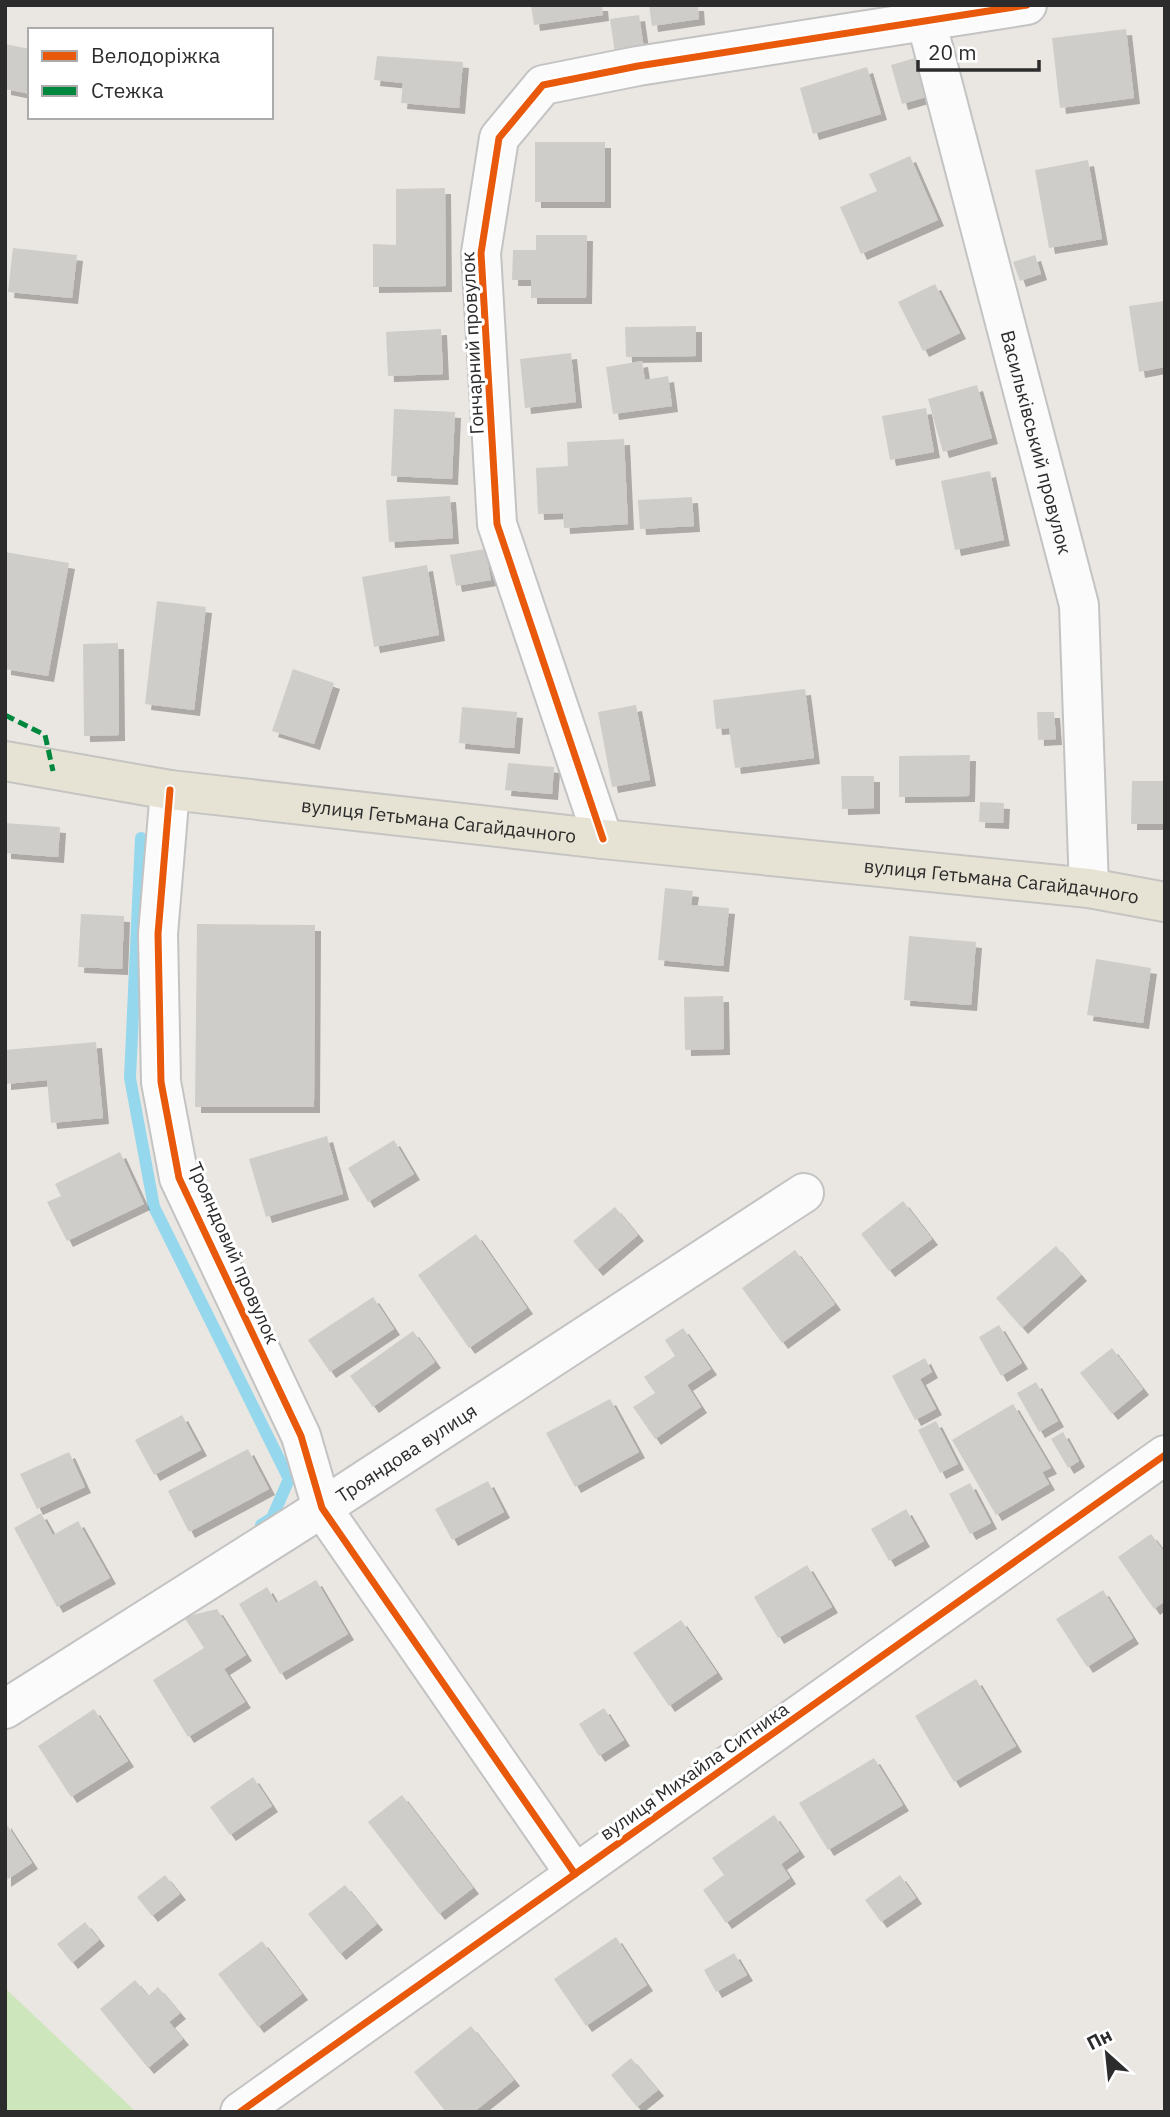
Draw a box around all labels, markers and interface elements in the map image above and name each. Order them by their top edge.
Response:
legend [28,28,273,119]
scale bar [918,28,1039,72]
text: 20 m [928,38,977,66]
text: Велодоріжка [91,41,220,69]
text: Стежка [91,76,164,104]
street label: Гончарний провулок [455,251,489,435]
street label: Васильківський провулок [996,328,1077,557]
street label: вулиця Гетьмана Сагайдачного [300,793,578,848]
street label: вулиця Гетьмана Сагайдачного [863,853,1141,909]
street label: Трояндовий провулок [183,1158,285,1348]
street label: Трояндова вулиця [331,1398,481,1508]
street label: вулиця Михайла Ситника [595,1697,793,1845]
north arrow [1072,2019,1142,2089]
text: Пн [1083,2022,1116,2055]

